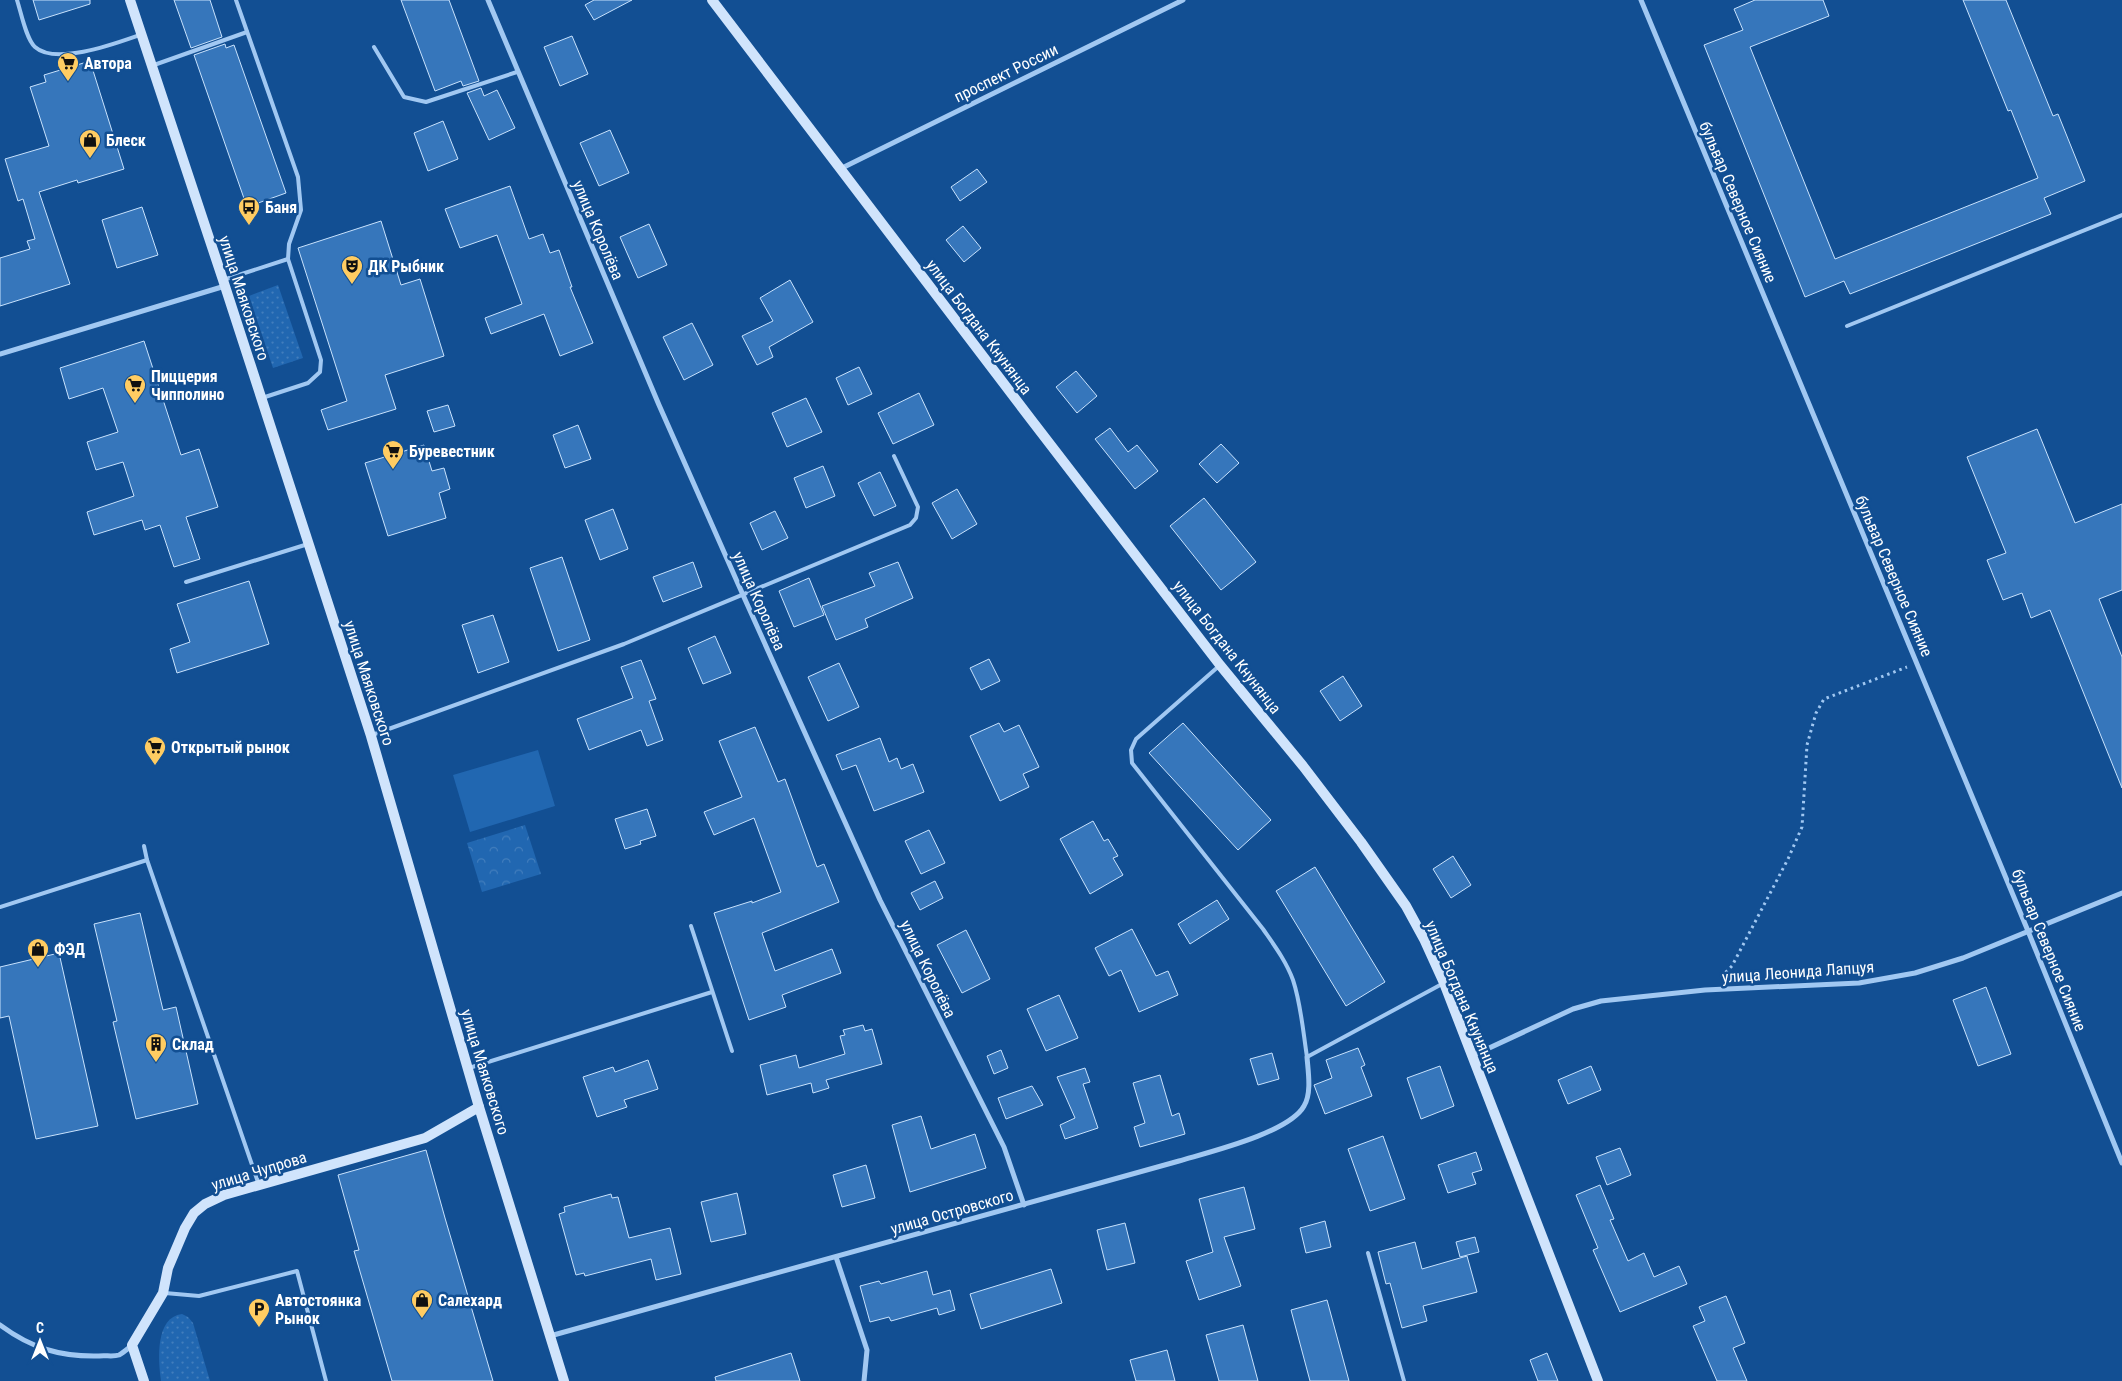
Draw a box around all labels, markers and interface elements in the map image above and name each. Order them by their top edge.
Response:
street label: проспект России [951,40,1061,106]
supermarket icon: Автора [56,51,80,82]
place label: Автора [84,54,132,73]
street label: бульвар Северное Сияние [1695,119,1781,285]
shop icon: Блеск [78,128,102,159]
place label: Блеск [106,131,146,150]
street label: улица Королёва [568,177,628,283]
bus stop icon: Баня [237,195,261,226]
place label: Баня [265,198,297,217]
street label: улица Маяковского [215,233,273,363]
theatre icon: ДК Рыбник [340,254,364,285]
street label: улица Богдана Кнунянца [922,256,1036,398]
place label: ДК Рыбник [368,257,444,276]
place label: Пиццерия Чипполино [151,367,225,404]
supermarket icon: Пиццерия Чипполино [123,373,147,404]
supermarket icon: Буревестник [381,439,405,470]
place label: Буревестник [409,442,495,461]
street label: бульвар Северное Сияние [1851,493,1937,659]
street label: улица Королёва [729,549,789,653]
street label: улица Богдана Кнунянца [1169,576,1285,718]
street label: улица Маяковского [340,618,398,748]
supermarket icon: Открытый рынок [143,735,167,766]
place label: Открытый рынок [171,738,290,757]
street label: бульвар Северное Сияние [2008,866,2090,1034]
street label: улица Королёва [896,917,960,1021]
street label: улица Богдана Кнунянца [1421,918,1503,1076]
shop icon: ФЭД [26,937,50,968]
place label: ФЭД [54,940,85,959]
street label: улица Леонида Лапцуя [1721,957,1875,987]
street label: улица Маяковского [457,1007,513,1137]
building icon: Склад [144,1032,168,1063]
place label: Склад [172,1035,214,1054]
street label: улица Чупрова [209,1148,309,1194]
street label: улица Островского [888,1185,1016,1239]
shop icon: Салехард [410,1288,434,1319]
place label: Автостоянка Рынок [275,1291,362,1328]
place label: Салехард [438,1291,502,1310]
parking icon: Автостоянка Рынок [247,1297,271,1328]
north arrow [15,1316,65,1366]
text: С [36,1320,44,1336]

